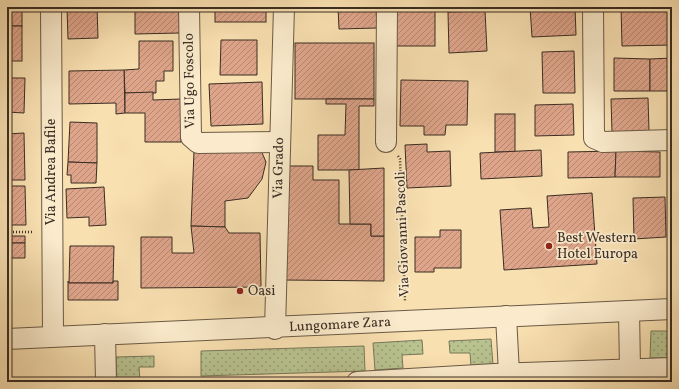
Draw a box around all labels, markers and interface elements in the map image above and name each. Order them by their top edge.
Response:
street label: Via Ugo Foscolo [180,33,200,129]
street label: Via Andrea Bafile [42,118,61,225]
street label: Via Grado [269,137,289,199]
street label: Via Giovanni Pascoli [391,171,415,297]
place label: Best Western Hotel Europa [557,229,638,264]
marker: Best Western Hotel Europa [544,241,554,251]
place label: Oasi [248,282,275,301]
marker: Oasi [235,286,245,296]
street label: Lungomare Zara [289,313,391,337]

